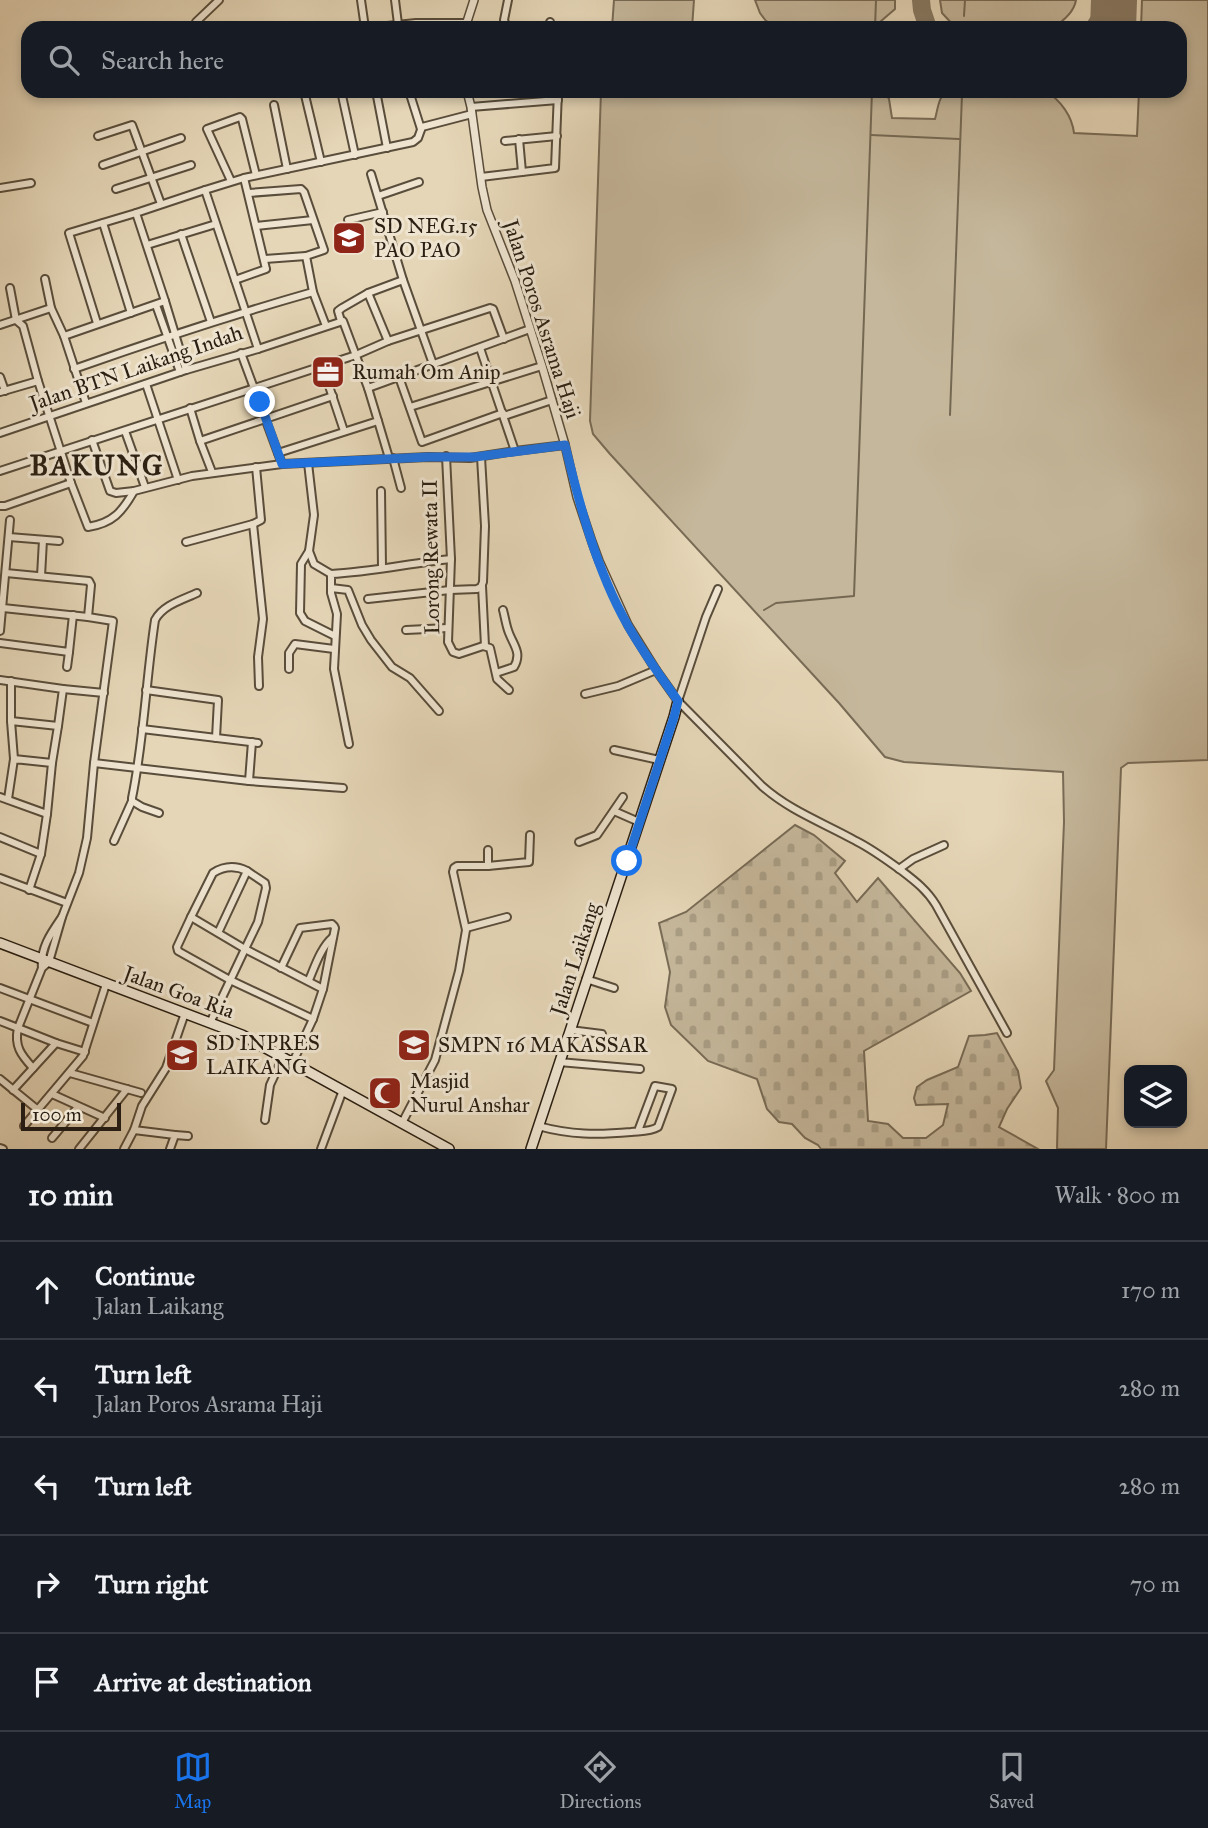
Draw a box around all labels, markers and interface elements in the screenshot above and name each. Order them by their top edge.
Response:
search box [21,21,1187,98]
icon: search [45,41,83,79]
text: Search here [101,44,224,76]
place label: SD NEG.15 PAO PAO [374,213,478,263]
street label: Jalan Poros Asrama Haji [497,214,587,422]
school or university icon: SD NEG.15 PAO PAO [330,219,368,257]
street label: Jalan BTN Laikang Indah [24,319,246,417]
office icon: Rumah Om Anip [309,353,347,391]
place label: Rumah Om Anip [352,359,500,385]
route end [244,386,275,417]
district label: BAKUNG [30,448,164,483]
street label: Lorong Rewata II [417,479,445,635]
route start [611,845,642,876]
street label: Jalan Laikang [544,899,606,1021]
street label: Jalan Goa Ria [118,959,238,1024]
school or university icon: SMPN 16 MAKASSAR [395,1026,433,1064]
place label: SD INPRES LAIKANG [206,1030,320,1080]
place label: SMPN 16 MAKASSAR [438,1032,649,1058]
school or university icon: SD INPRES LAIKANG [163,1036,201,1074]
map controls [1124,1065,1187,1128]
button: layers [1124,1065,1187,1128]
place label: Masjid Nurul Anshar [410,1068,530,1118]
mosque icon: Masjid Nurul Anshar [366,1074,404,1112]
scale bar [21,1100,121,1132]
text: 100 m [32,1103,82,1126]
text: 10 min [28,1177,113,1213]
text: Walk · 800 m [1054,1181,1180,1209]
text: Continue [95,1260,195,1292]
icon: ahead [28,1271,66,1309]
text: 170 m [1121,1276,1180,1304]
text: Jalan Laikang [95,1292,223,1320]
text: Turn left [95,1358,191,1390]
icon: left [28,1369,66,1407]
text: 280 m [1119,1374,1180,1402]
text: Jalan Poros Asrama Haji [95,1390,322,1418]
icon: left [28,1467,66,1505]
text: Turn left [95,1470,191,1502]
text: 280 m [1119,1472,1180,1500]
icon: right [28,1565,66,1603]
text: Turn right [95,1568,208,1600]
text: 70 m [1130,1570,1180,1598]
icon: arrive [28,1663,66,1701]
text: Arrive at destination [95,1666,312,1698]
tab: Map [174,1748,212,1813]
tab: Directions [559,1748,641,1813]
tab: Saved [989,1748,1034,1813]

